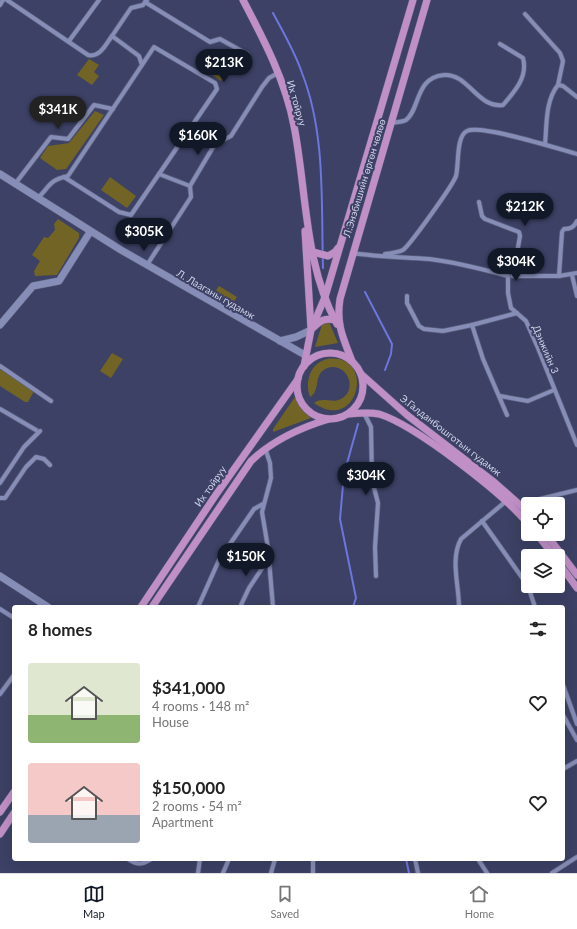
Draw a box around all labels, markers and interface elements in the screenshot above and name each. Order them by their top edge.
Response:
pin: $213K [196,49,252,83]
text: $213K [204,54,244,70]
street label: Их тойруу [285,79,310,128]
pin: $341K [30,96,86,130]
text: $341K [38,101,78,117]
street label: Л.Энэбишийн өргөн чөлөө [340,117,388,240]
pin: $160K [170,122,226,156]
text: $160K [178,127,218,143]
pin: $212K [497,193,553,227]
text: $212K [505,198,545,214]
pin: $305K [116,218,172,252]
text: $305K [124,223,164,239]
pin: $304K [488,248,544,282]
text: $304K [496,253,536,269]
street label: Л. Лааганы гудамж [174,266,257,321]
street label: Дэнжийн 3 [530,323,562,375]
street label: Э.Галданбошготын гудамж [398,392,504,478]
pin: $304K [338,462,394,496]
street label: Их тойруу [192,463,229,509]
text: $304K [346,467,386,483]
map controls [521,497,565,593]
button: locate [521,497,565,541]
pin: $150K [218,543,274,577]
text: $150K [226,548,266,564]
button: layers [521,549,565,593]
icon: filters [527,618,549,640]
text: 8 homes [28,619,92,640]
text: $341,000 [152,677,225,698]
icon: home [60,679,108,727]
icon: heart [527,692,549,714]
text: 4 rooms · 148 m² [152,698,249,714]
text: House [152,714,189,730]
text: $150,000 [152,777,225,798]
icon: home [60,779,108,827]
icon: heart [527,792,549,814]
text: 2 rooms · 54 m² [152,798,242,814]
text: Apartment [152,814,213,830]
tab: Map [83,883,105,920]
tab: Saved [270,883,299,920]
tab: Home [465,883,494,920]

